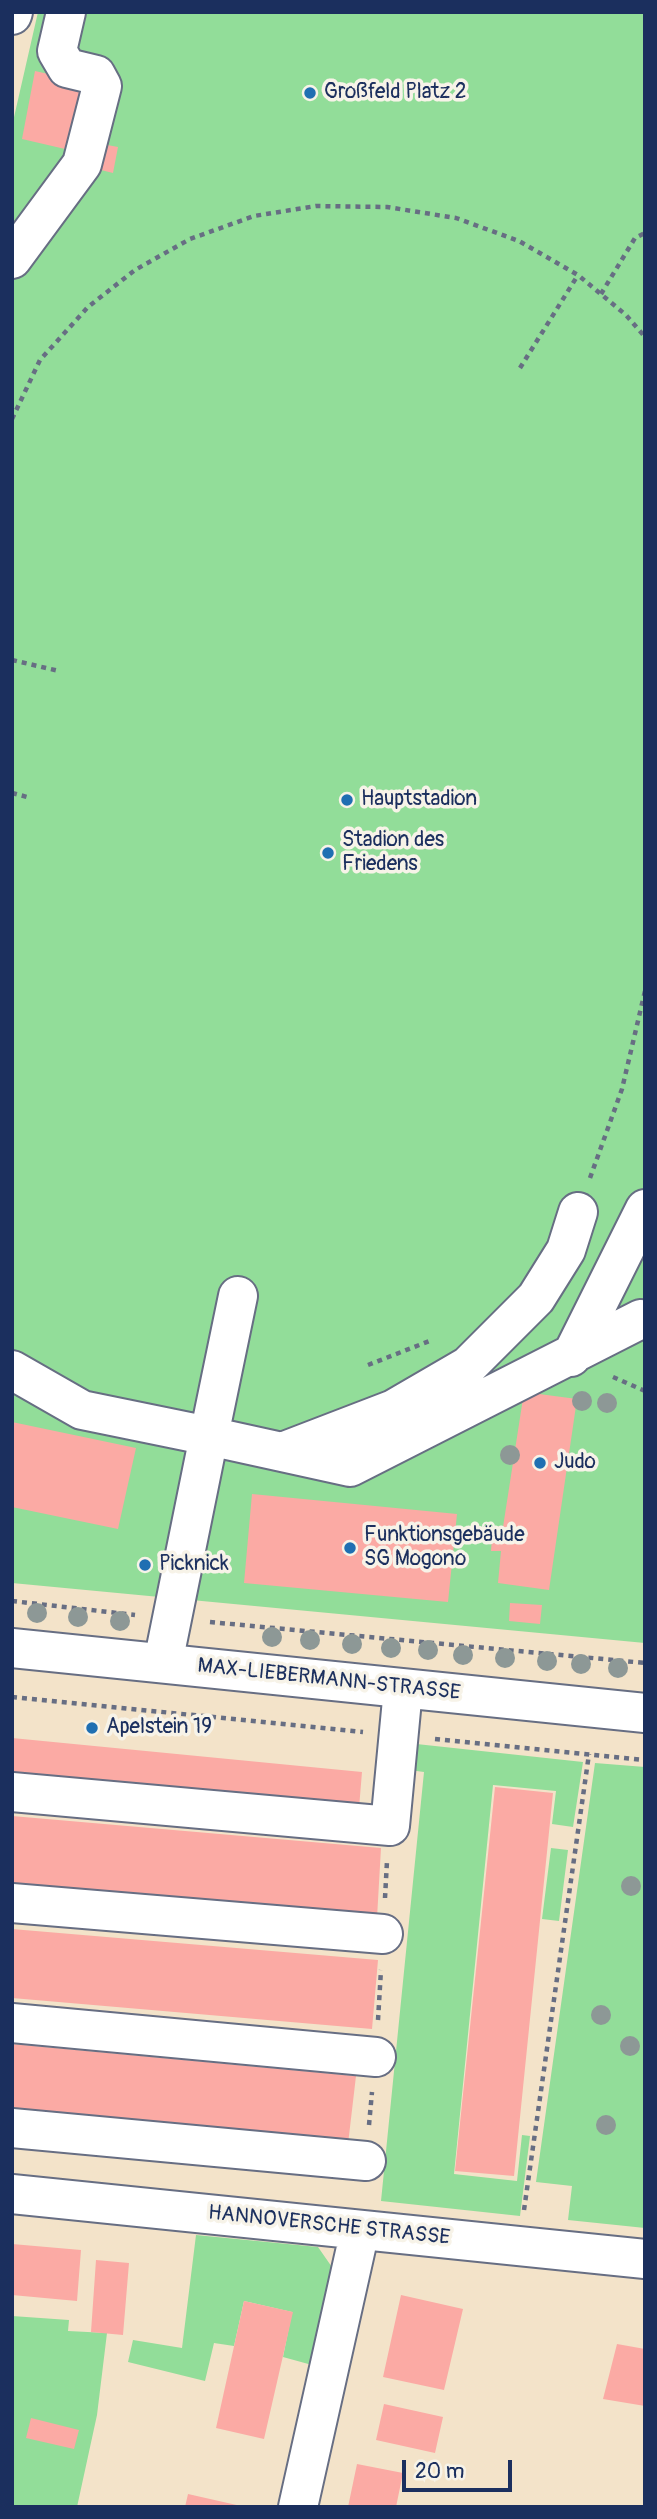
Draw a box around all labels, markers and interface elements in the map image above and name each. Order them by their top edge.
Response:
place label: Großfeld Platz 2 [324,80,467,106]
marker: Großfeld Platz 2 [302,85,318,101]
place label: Hauptstadion [361,787,477,813]
marker: Hauptstadion [339,792,355,808]
place label: Stadion des Friedens [342,828,444,878]
marker: Stadion des Friedens [320,845,336,861]
place label: Judo [554,1450,596,1476]
marker: Judo [532,1455,548,1471]
place label: Funktionsgebäude SG Mogono [364,1523,525,1573]
marker: Funktionsgebäude SG Mogono [342,1540,358,1556]
place label: Picknick [159,1552,229,1578]
marker: Picknick [137,1557,153,1573]
street label: MAX-LIEBERMANN-STRASSE [196,1654,462,1706]
place label: Apelstein 19 [106,1715,212,1741]
marker: Apelstein 19 [84,1720,100,1736]
street label: HANNOVERSCHE STRASSE [207,2201,451,2251]
scale bar [405,2446,515,2490]
text: 20 m [415,2458,464,2485]

